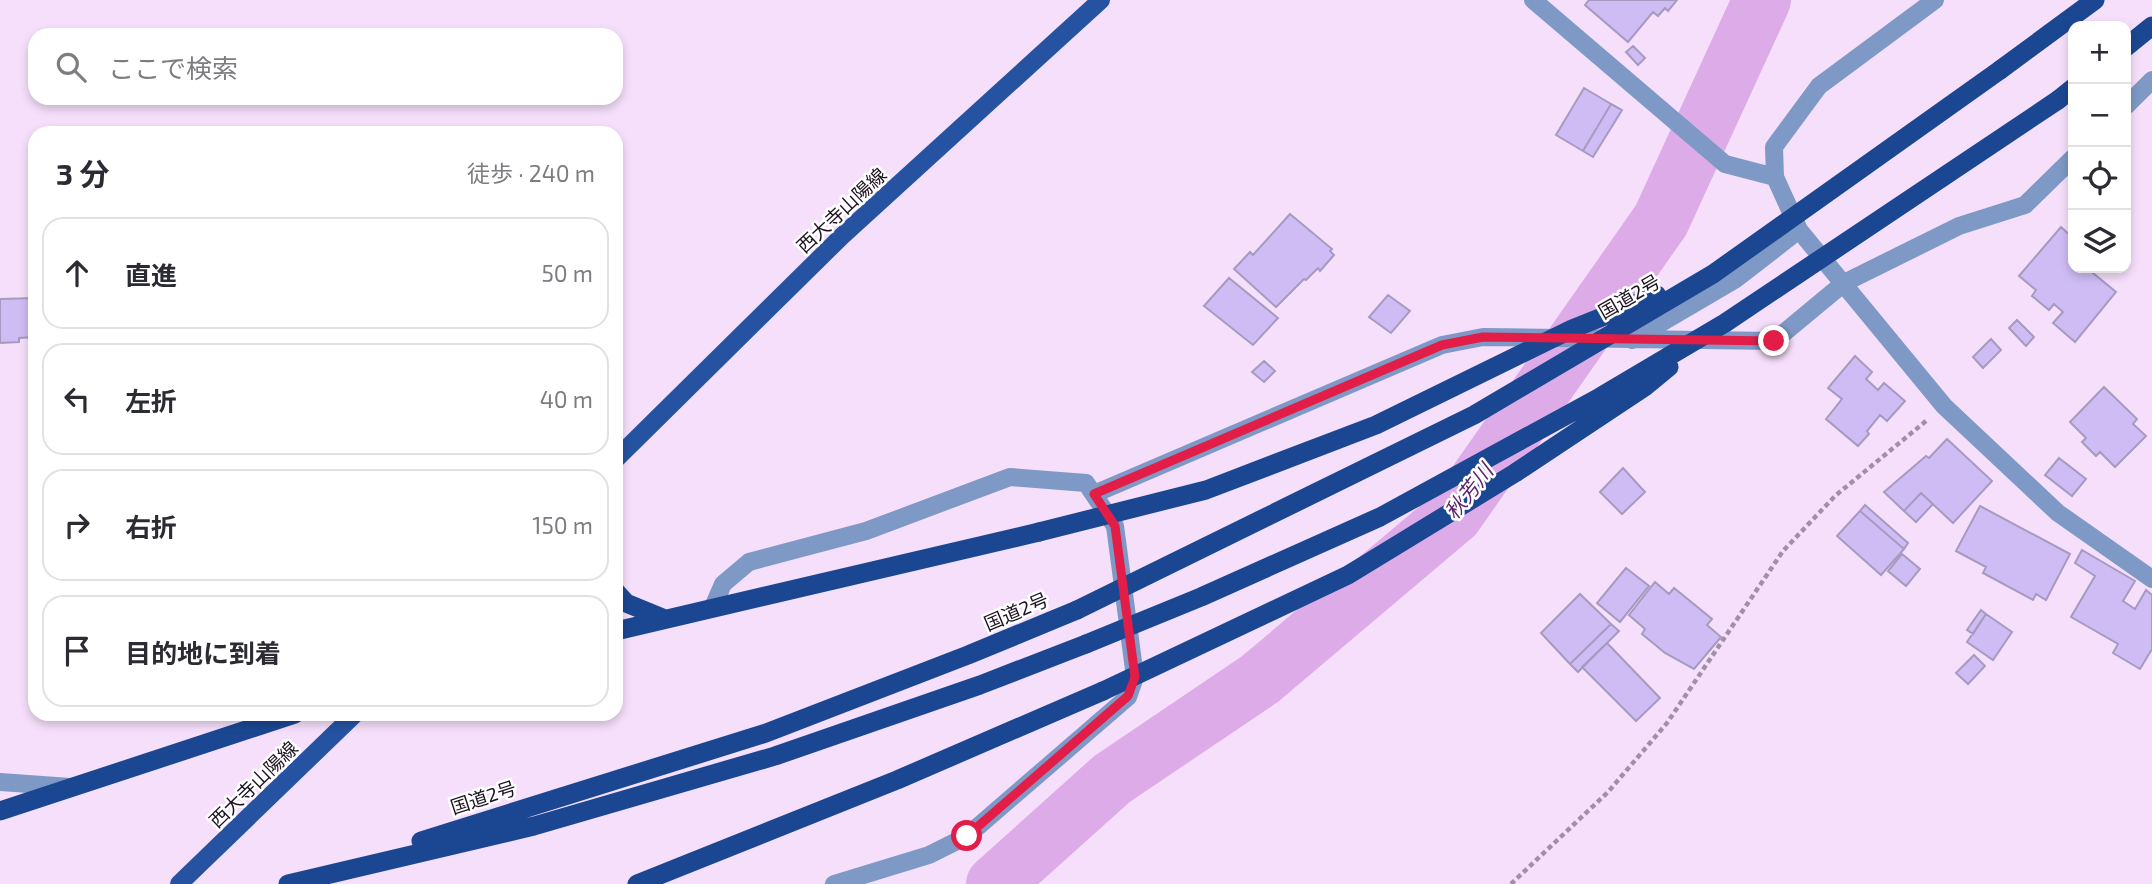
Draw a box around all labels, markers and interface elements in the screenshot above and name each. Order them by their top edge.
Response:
map controls [2068,21,2131,273]
button: + [2068,21,2131,84]
search box [28,28,623,105]
icon: search [52,48,90,86]
text: ここで検索 [108,52,238,83]
button: − [2068,84,2131,147]
button: locate [2068,147,2131,210]
text: 3 分 [56,155,110,191]
text: 徒歩 · 240 m [467,159,595,187]
street label: 西大寺山陽線 [791,163,891,257]
button: layers [2068,210,2131,273]
icon: ahead [58,254,96,292]
text: 直進 [125,259,177,290]
text: 50 m [542,259,593,287]
street label: 国道2号 [1594,269,1664,323]
route end [1758,325,1789,356]
icon: left [58,380,96,418]
text: 左折 [125,385,177,416]
text: 40 m [540,385,593,413]
water label: 秋芳川 [1439,457,1498,524]
icon: right [58,506,96,544]
text: 右折 [125,511,177,542]
text: 150 m [532,511,593,539]
street label: 国道2号 [980,587,1052,635]
icon: arrive [58,632,96,670]
text: 目的地に到着 [125,637,281,668]
street label: 西大寺山陽線 [204,736,302,832]
street label: 国道2号 [447,776,519,818]
route start [951,820,982,851]

